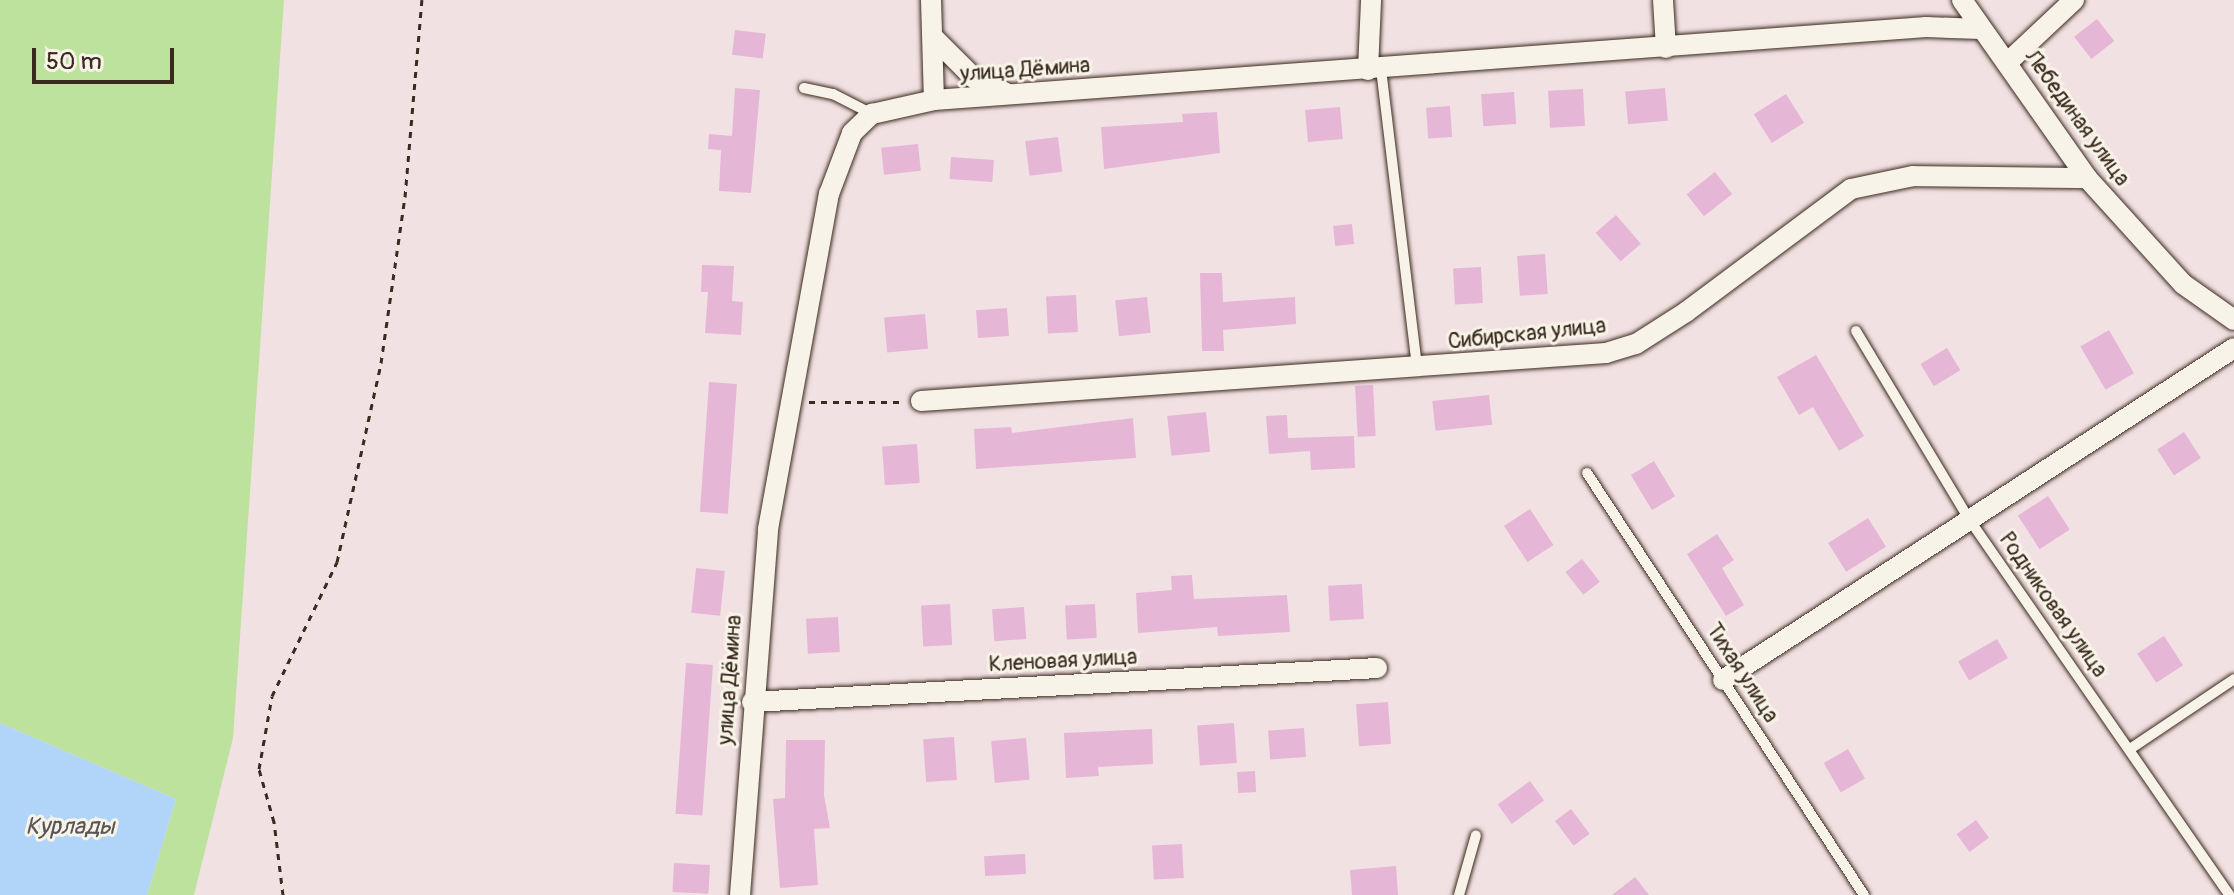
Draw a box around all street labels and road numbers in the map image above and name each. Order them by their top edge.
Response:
street label: Лебединая улица [2019,45,2135,191]
street label: улица Дёмина [959,52,1091,88]
street label: Сибирская улица [1447,313,1607,355]
street label: Родниковая улица [1993,527,2113,683]
street label: улица Дёмина [712,614,748,746]
street label: Тихая улица [1700,618,1784,728]
street label: Кленовая улица [988,644,1138,678]

